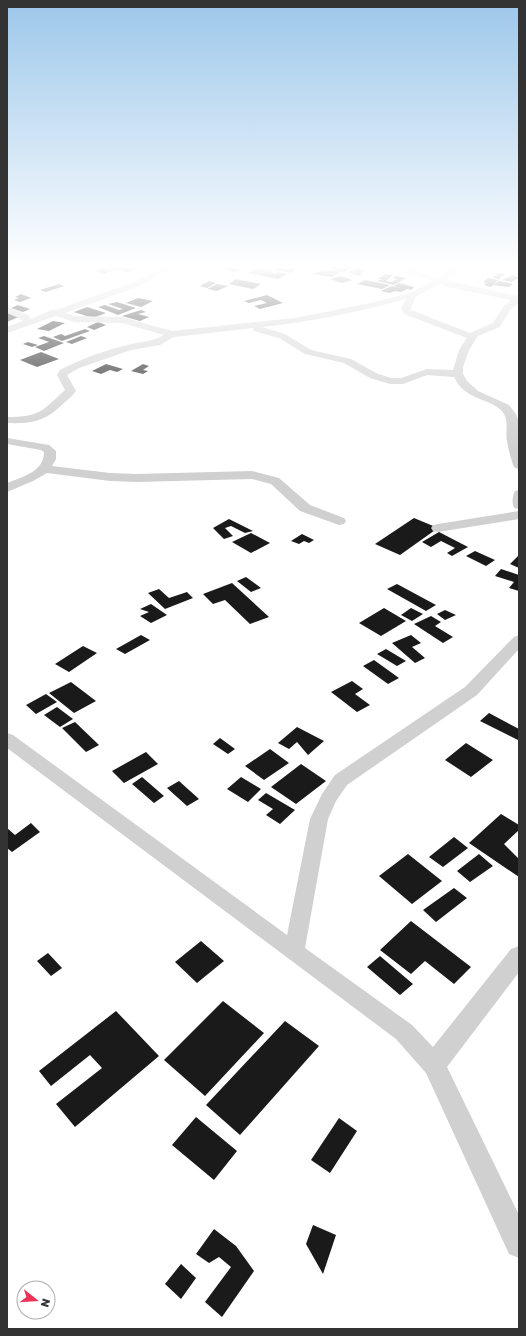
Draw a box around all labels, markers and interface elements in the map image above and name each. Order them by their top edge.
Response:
north arrow [16,1280,56,1320]
text: N [39,1297,53,1309]

